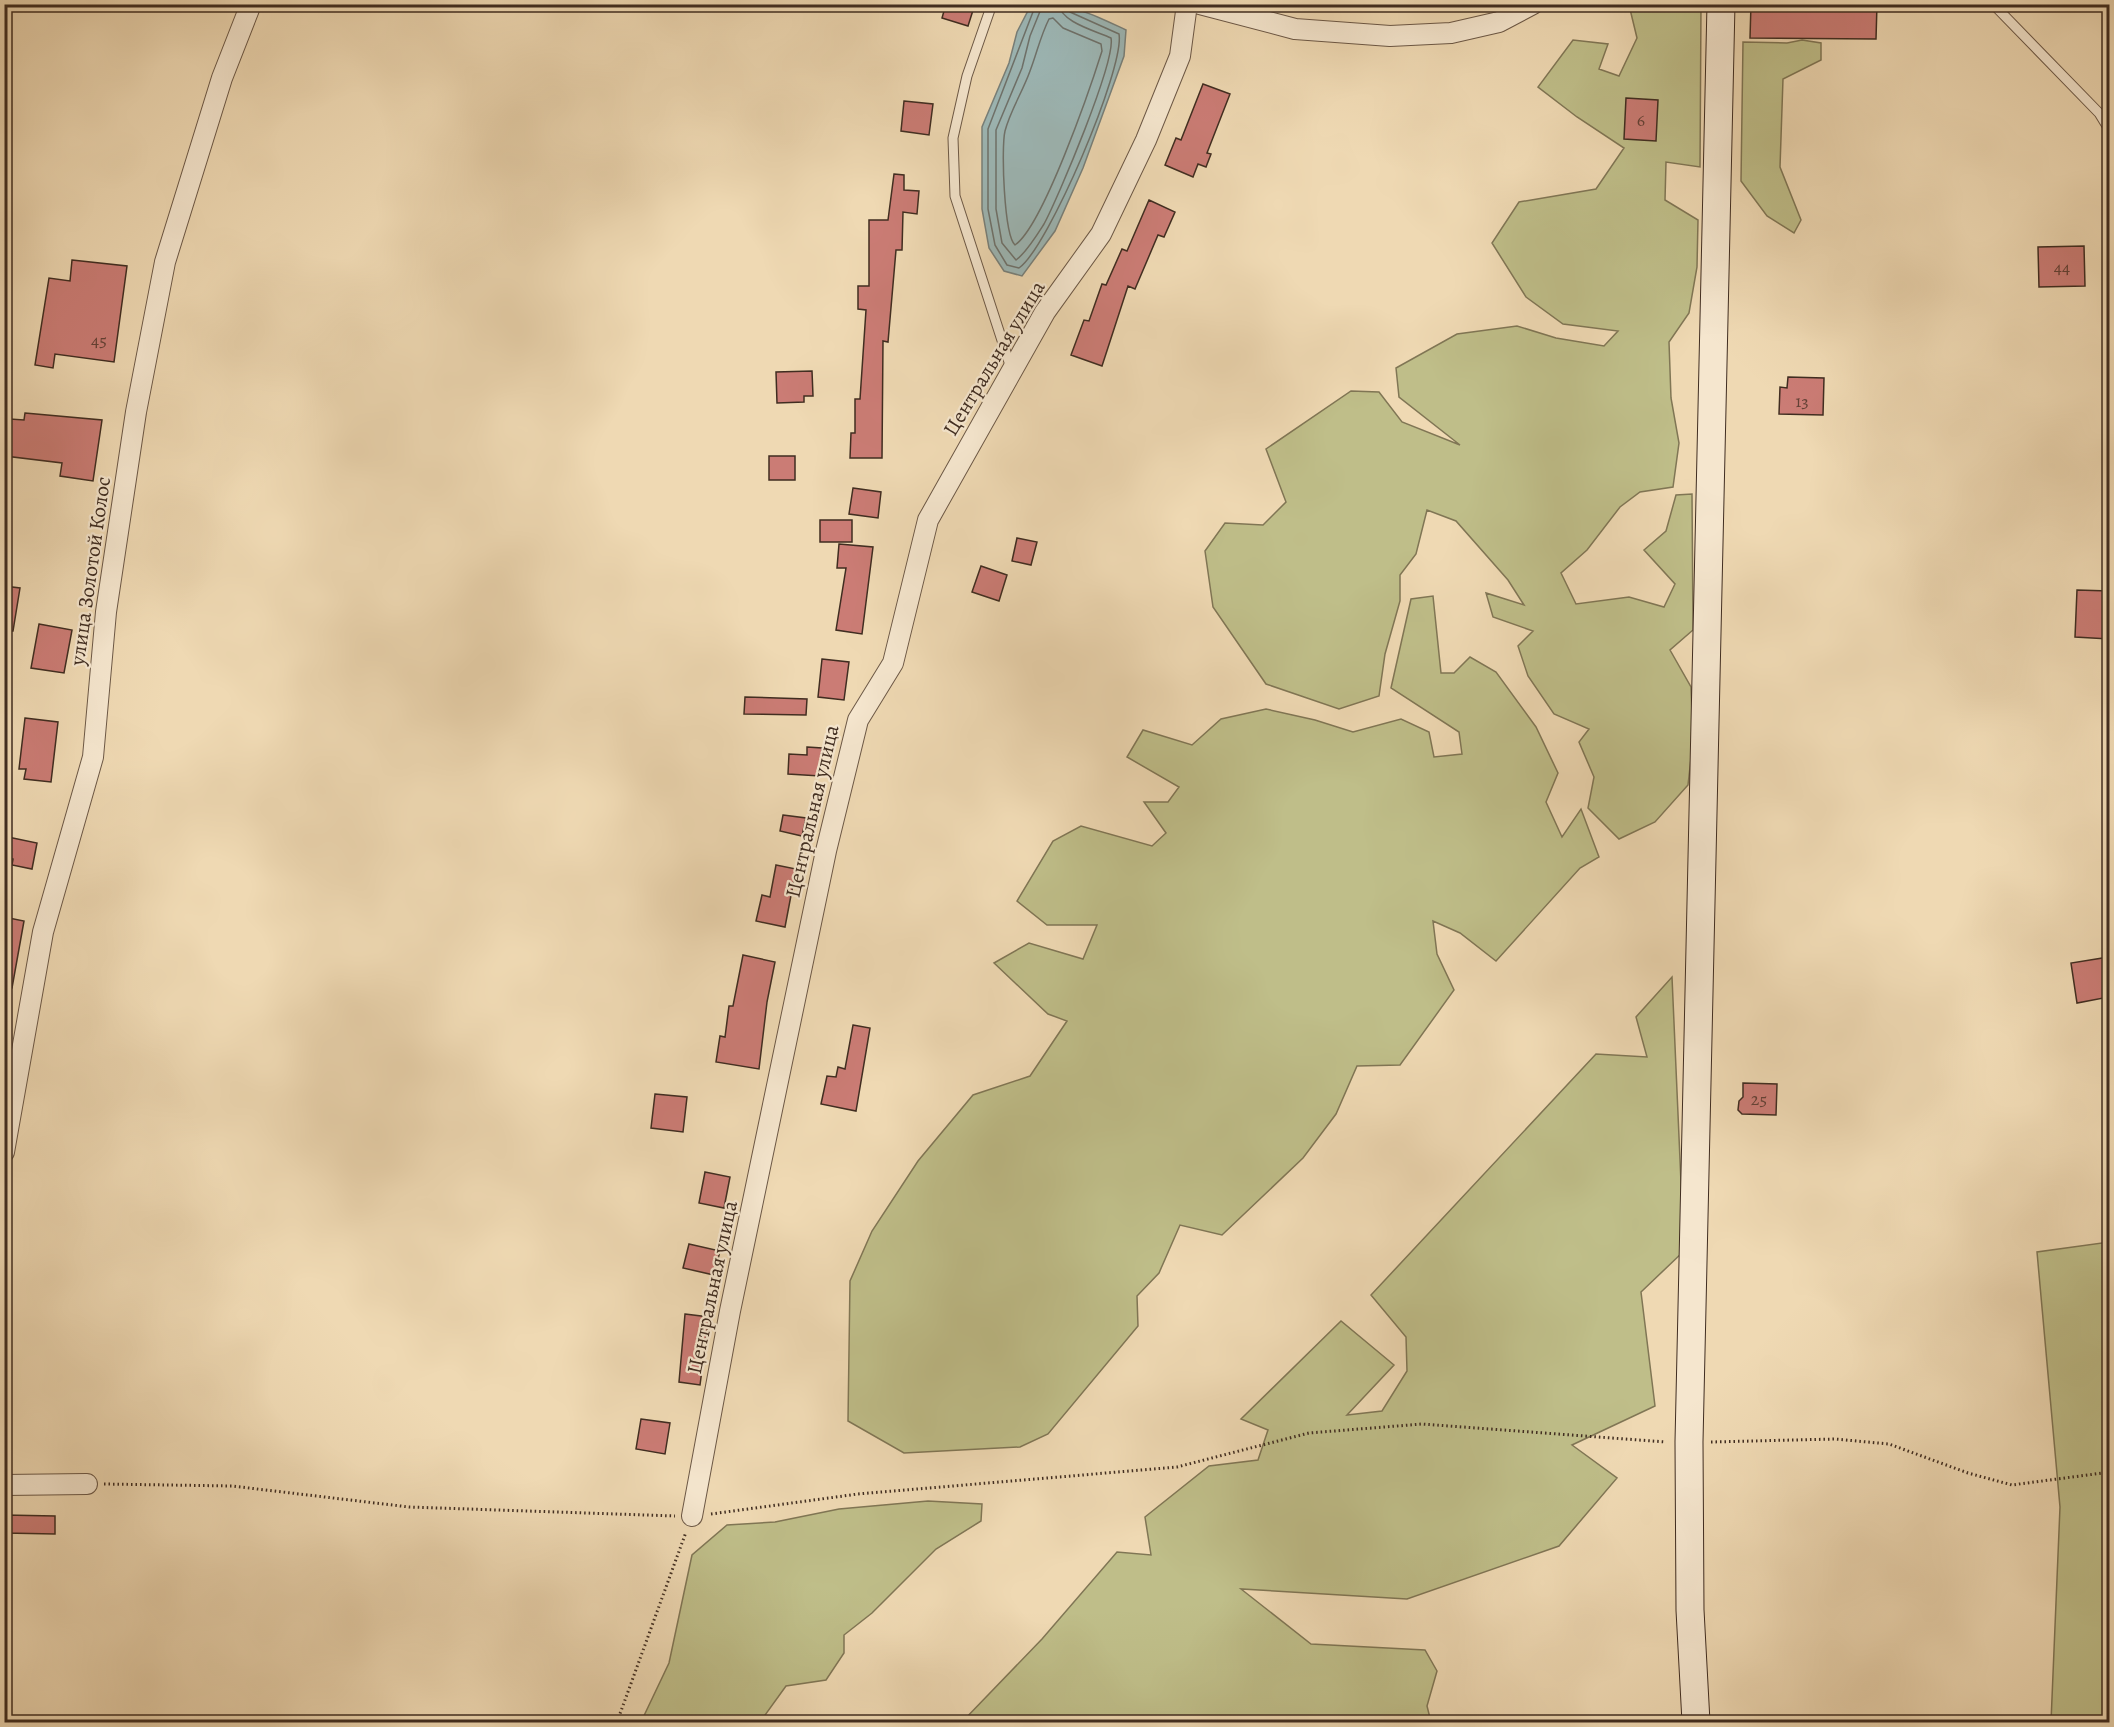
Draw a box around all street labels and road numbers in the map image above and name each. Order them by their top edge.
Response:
street label: Центральная улица [937,275,1052,441]
street label: улица Золотой Колос [63,475,117,668]
street label: Центральная улица [779,722,846,900]
street label: Центральная улица [680,1198,744,1376]

